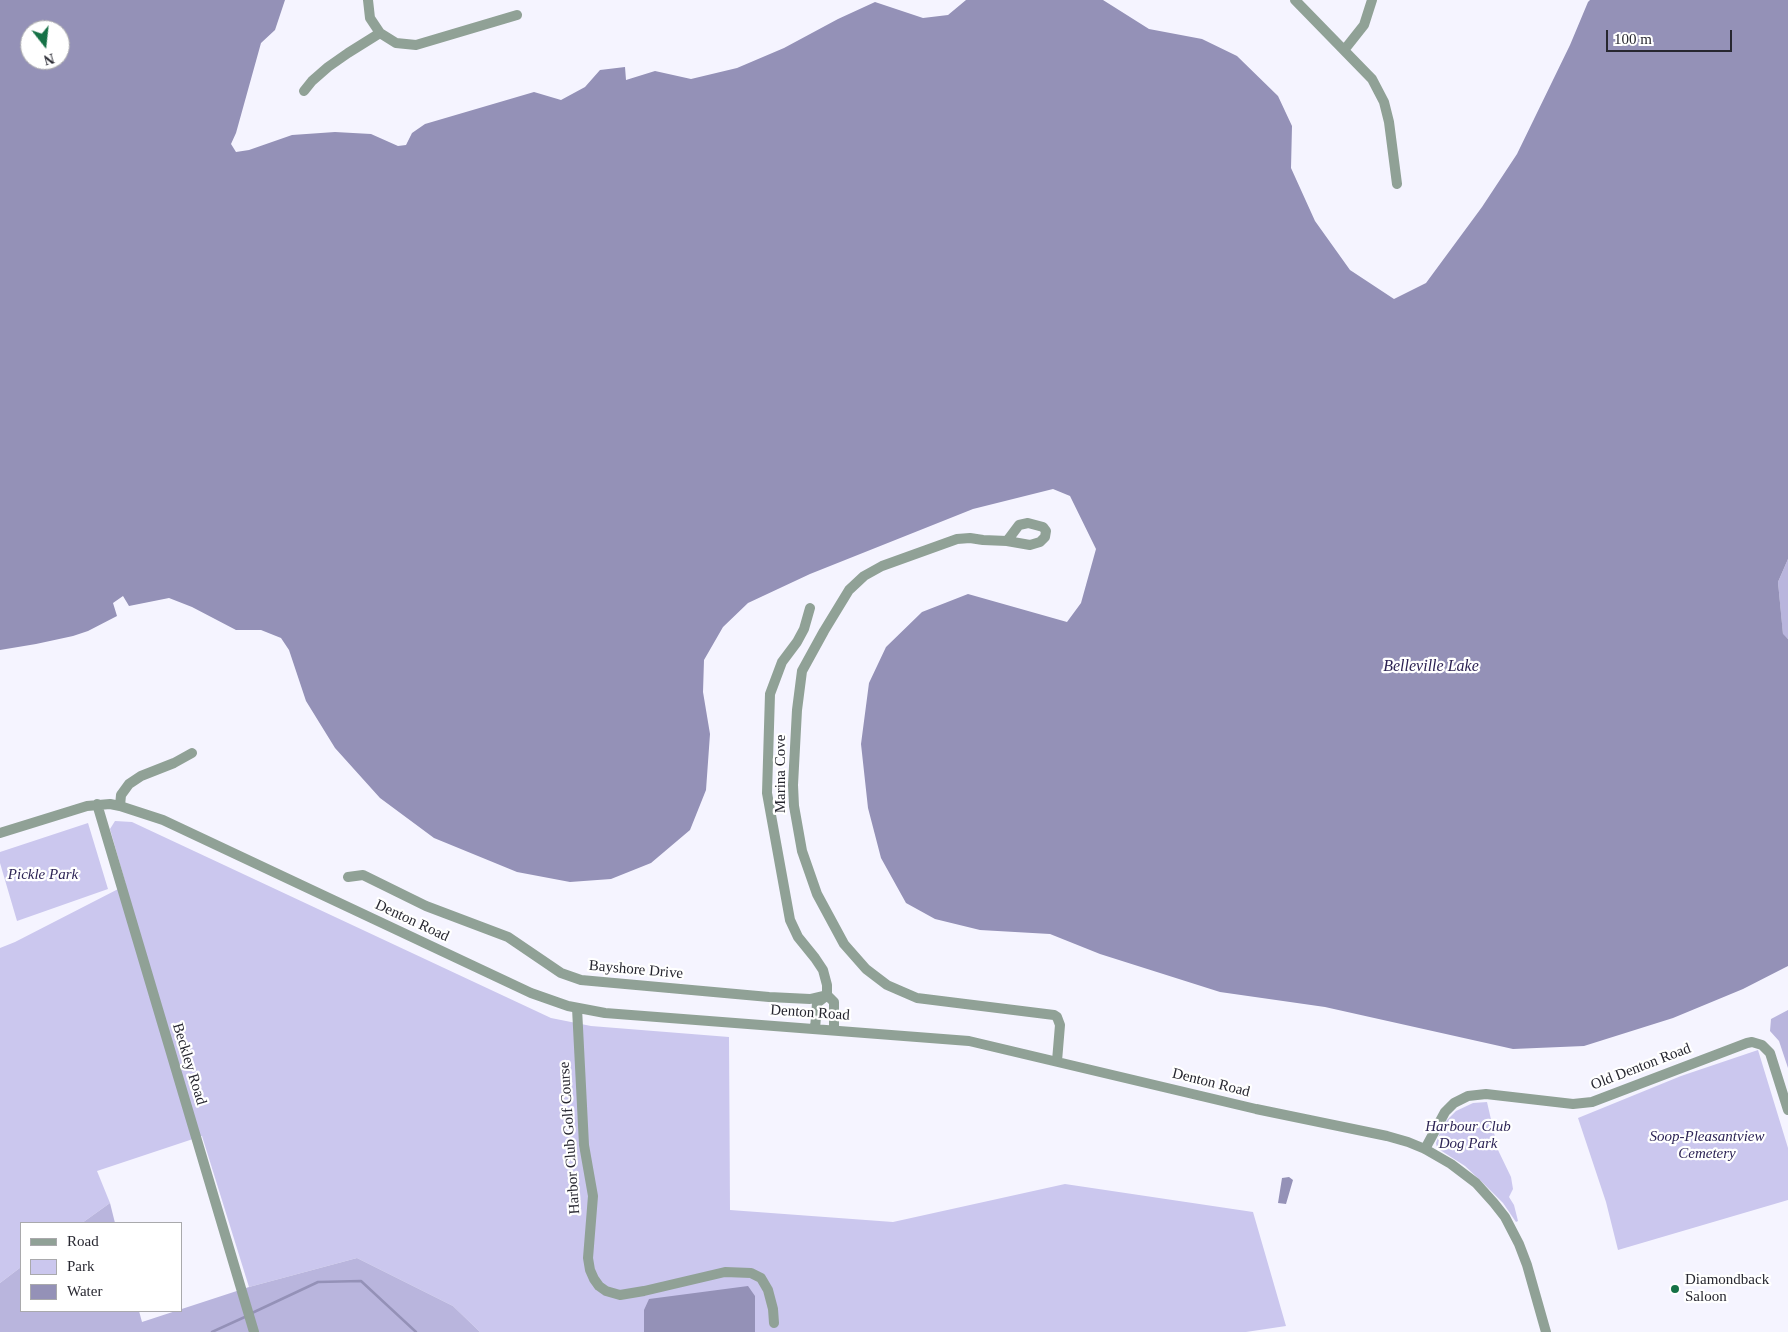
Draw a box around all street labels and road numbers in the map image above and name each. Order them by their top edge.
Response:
street label: Marina Cove [772,735,790,813]
street label: Denton Road [372,896,452,946]
street label: Bayshore Drive [588,957,684,983]
street label: Denton Road [770,1001,850,1025]
street label: Beckley Road [168,1021,210,1107]
street label: Old Denton Road [1588,1040,1694,1094]
street label: Harbor Club Golf Course [556,1061,584,1215]
street label: Denton Road [1170,1065,1252,1101]

